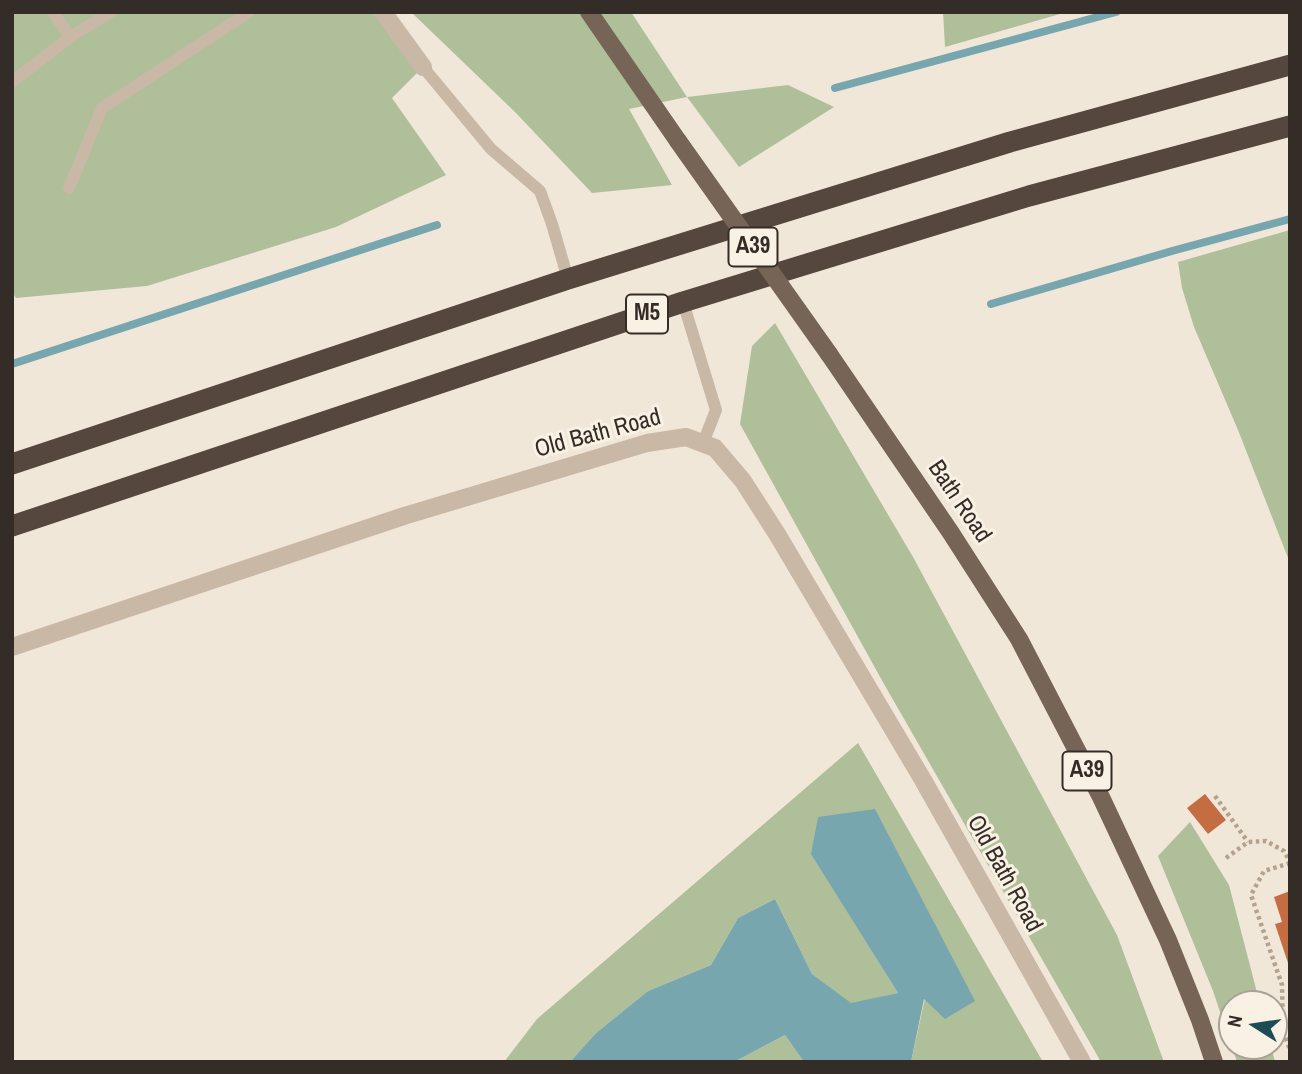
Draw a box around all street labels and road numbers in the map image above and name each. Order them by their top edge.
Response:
road number: A39 [728,228,778,266]
road number: M5 [626,294,668,334]
street label: Old Bath Road [532,403,664,465]
street label: Bath Road [921,455,997,549]
road number: A39 [1062,751,1112,790]
street label: Old Bath Road [960,811,1048,937]

